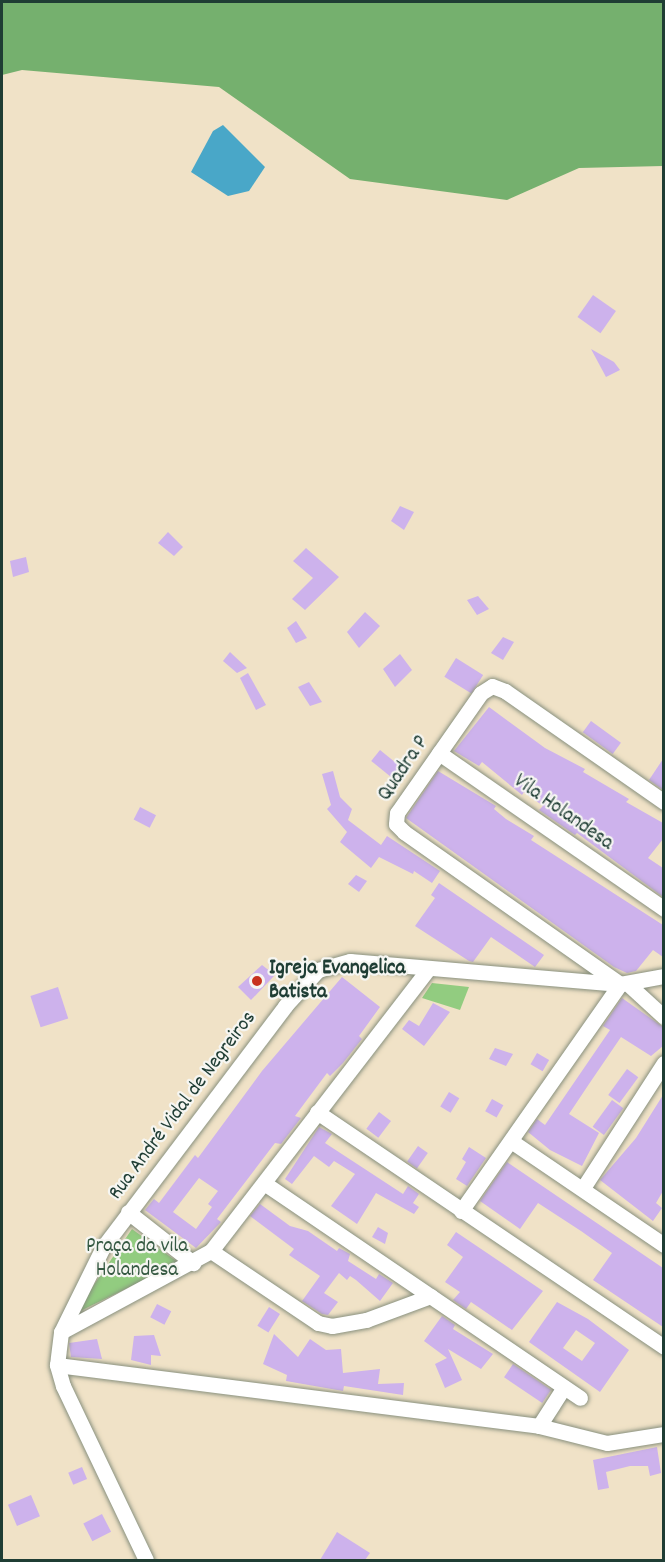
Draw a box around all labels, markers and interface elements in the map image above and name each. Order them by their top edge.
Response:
street label: Quadra P [373,732,435,806]
street label: Vila Holandesa [508,769,618,857]
place label: Igreja Evangelica Batista [269,956,405,1006]
marker: Igreja Evangelica Batista [250,974,264,988]
street label: Rua André Vidal de Negreiros [104,1007,262,1205]
park label: Praça da vila Holandesa [86,1234,188,1284]

